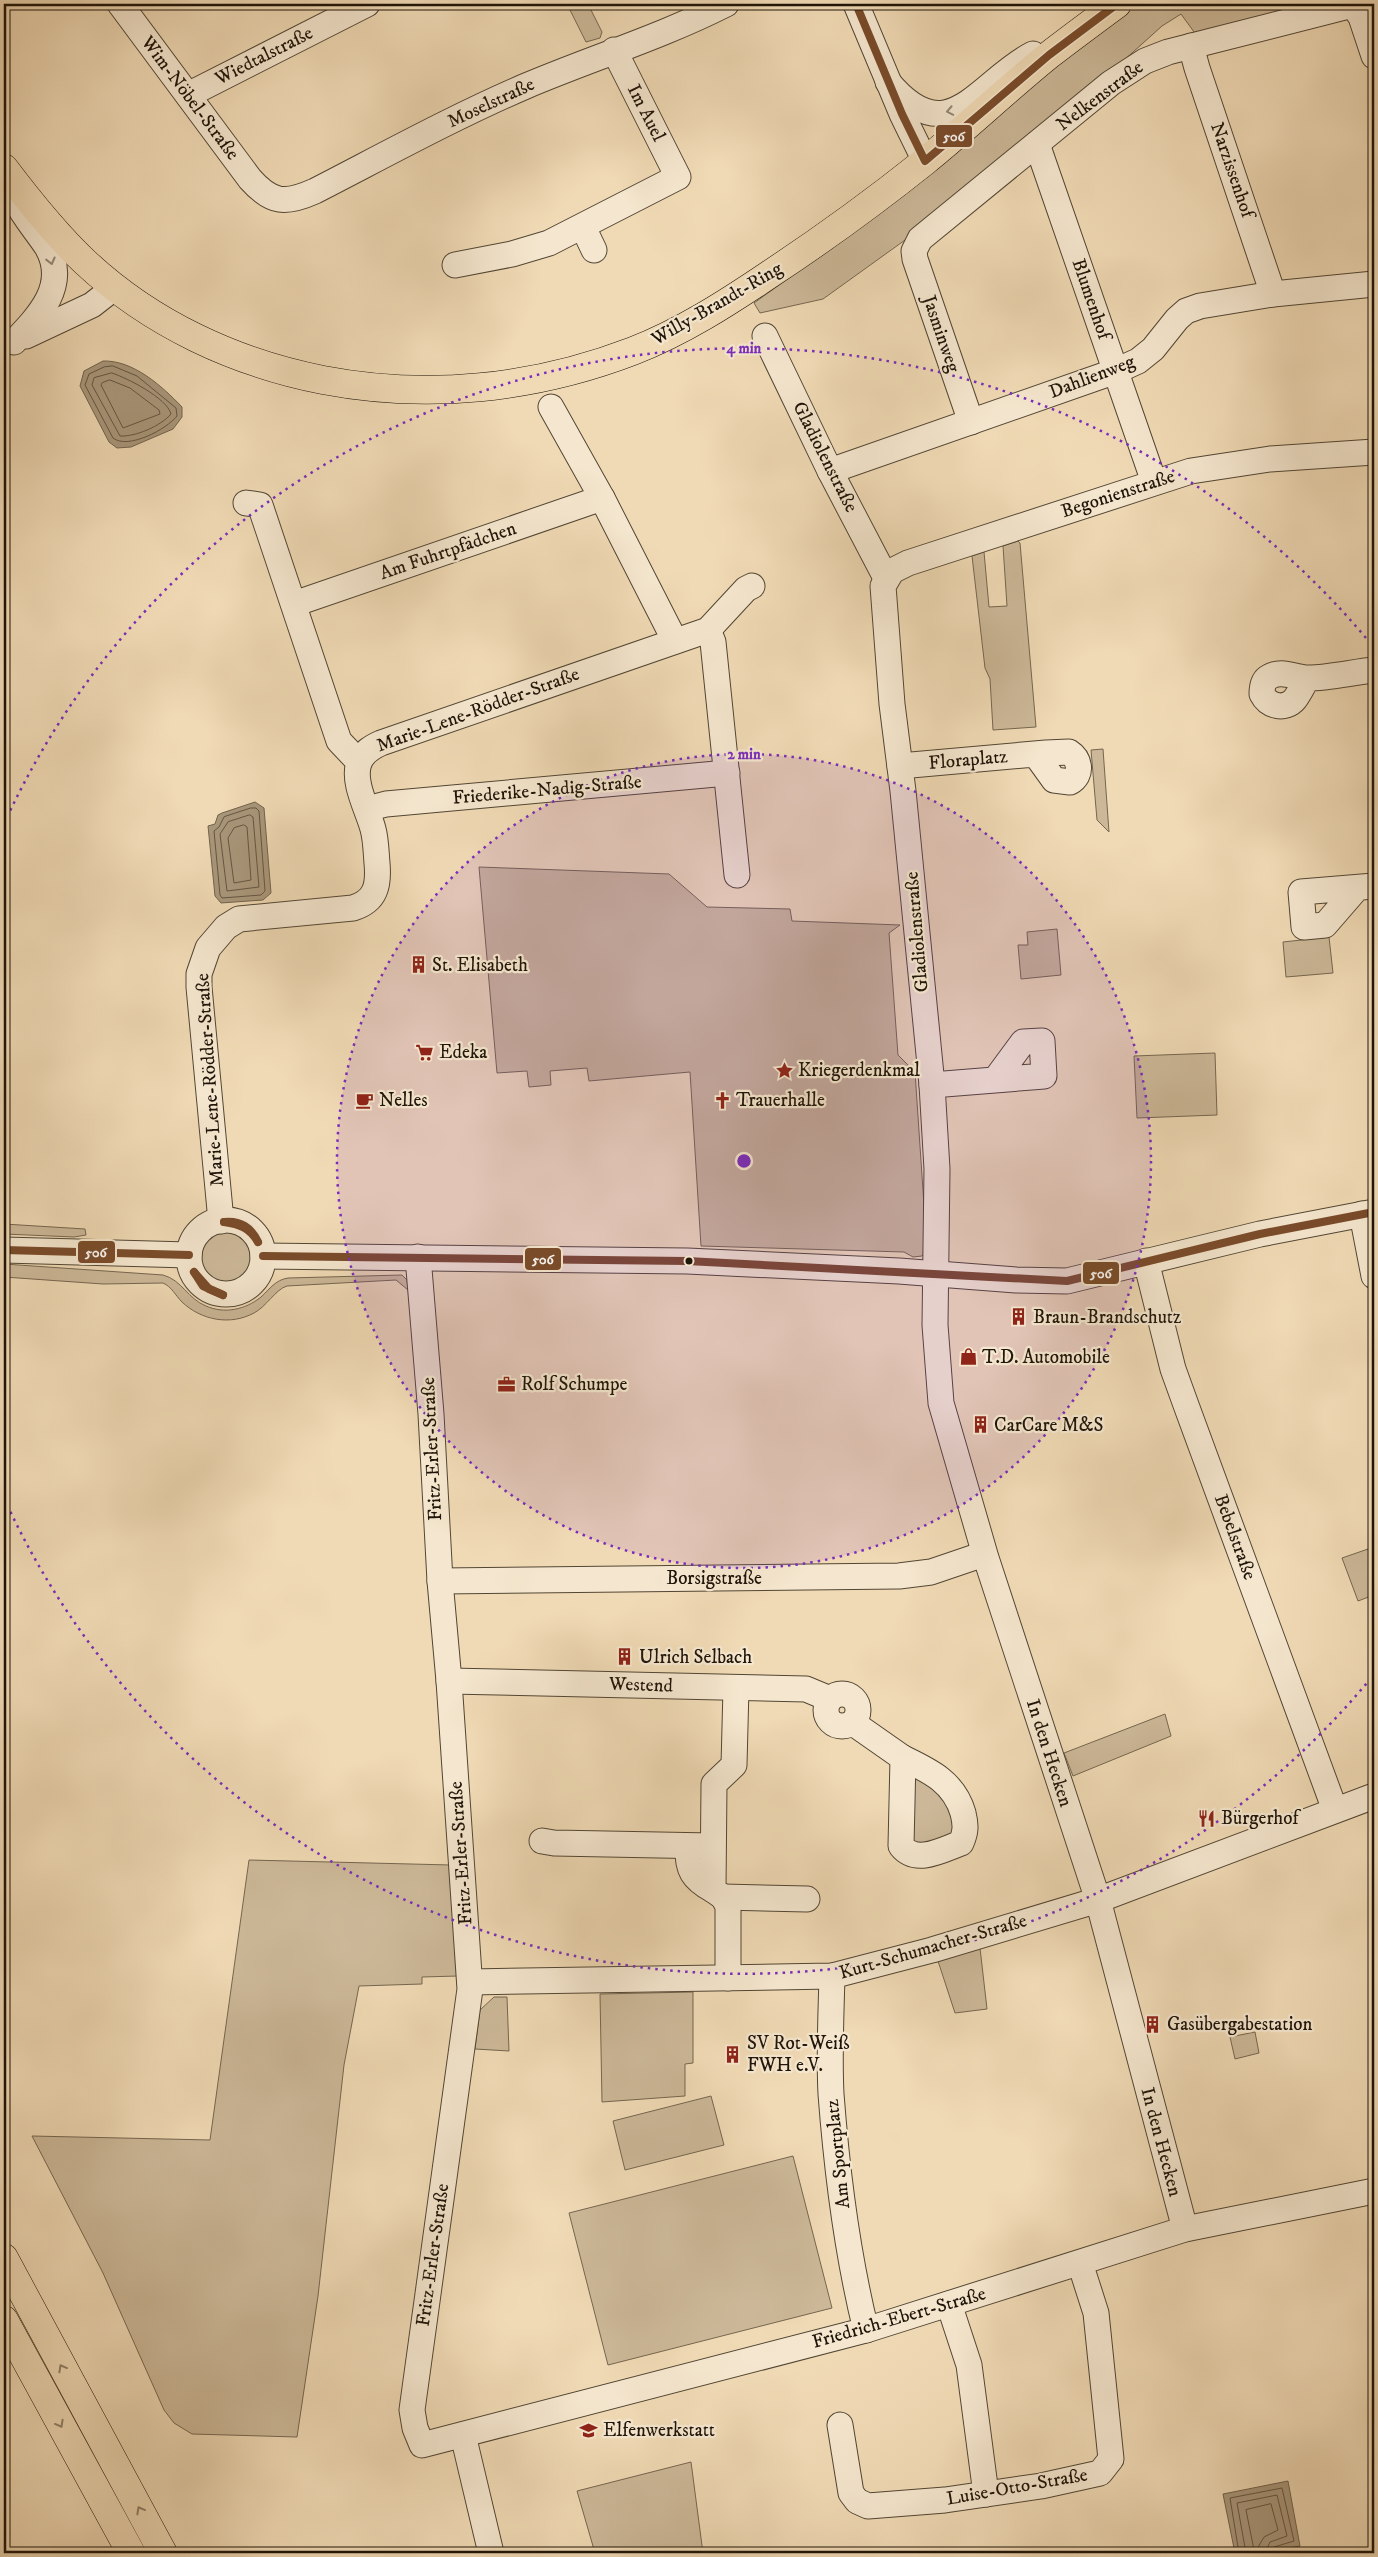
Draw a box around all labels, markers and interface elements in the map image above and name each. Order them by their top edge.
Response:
street label: Wiedtalstraße [210,22,317,91]
street label: Wim-Nöbel-Straße [135,31,244,165]
street label: Nelkenstraße [1052,56,1148,136]
street label: Moselstraße [444,73,538,133]
street label: Im Auel [622,81,670,146]
one-way arrow [946,105,954,115]
street label: Narzissenhof [1205,119,1260,223]
line badge: 506 [935,124,973,148]
text: 506 [942,128,966,146]
street label: Blumenhof [1066,256,1116,345]
one-way arrow [46,257,56,265]
street label: Willy-Brandt-Ring [647,257,787,351]
street label: Jasminweg [916,291,965,376]
text: 4 min [726,339,762,358]
street label: Dahlienweg [1046,350,1139,404]
street label: Gladiolenstraße [787,398,863,516]
street label: Begonienstraße [1058,465,1178,523]
street label: Am Fuhrtpfädchen [377,517,519,585]
street label: Marie-Lene-Rödder-Straße [374,663,583,757]
text: 2 min [727,745,761,764]
street label: Floraplatz [928,745,1008,775]
street label: Friederike-Nadig-Straße [451,770,643,810]
street label: Gladiolenstraße [900,871,934,993]
place label: St. Elisabeth [432,954,528,977]
building icon: St. Elisabeth [408,955,428,975]
street label: Marie-Lene-Rödder-Straße [191,972,229,1188]
place label: Edeka [439,1041,487,1064]
supermarket icon: Edeka [415,1042,435,1062]
place label: Kriegerdenkmal [798,1059,920,1082]
place icon: Kriegerdenkmal [774,1060,794,1080]
place label: Nelles [379,1089,428,1112]
place label: Trauerhalle [736,1089,825,1112]
cafe icon: Nelles [355,1090,375,1110]
church icon: Trauerhalle [712,1090,732,1110]
centre of rings [735,1152,753,1170]
line badge: 506 [77,1240,116,1264]
text: 506 [84,1244,108,1262]
line badge: 506 [524,1247,562,1271]
text: 506 [531,1251,555,1269]
unlabelled marker [684,1256,694,1266]
line badge: 506 [1082,1261,1120,1285]
text: 506 [1089,1265,1113,1283]
place label: Braun-Brandschutz [1033,1306,1181,1329]
building icon: Braun-Brandschutz [1009,1307,1029,1327]
place label: T.D. Automobile [982,1346,1110,1369]
shop icon: T.D. Automobile [958,1347,978,1367]
place label: Rolf Schumpe [521,1373,628,1396]
office icon: Rolf Schumpe [497,1374,517,1394]
street label: Fritz-Erler-Straße [417,1376,447,1521]
place label: CarCare M&S [994,1414,1103,1437]
building icon: CarCare M&S [970,1415,990,1435]
street label: Bebelstraße [1209,1491,1261,1583]
street label: Borsigstraße [666,1567,762,1590]
place label: Ulrich Selbach [639,1646,752,1669]
building icon: Ulrich Selbach [615,1647,635,1667]
street label: Westend [608,1672,674,1698]
street label: In den Hecken [1021,1696,1077,1810]
street label: Fritz-Erler-Straße [445,1780,477,1926]
place label: Bürgerhof [1221,1807,1301,1830]
restaurant icon: Bürgerhof [1197,1808,1217,1828]
street label: Kurt-Schumacher-Straße [837,1909,1030,1985]
place label: Gasübergabestation [1167,2013,1313,2036]
building icon: Gasübergabestation [1143,2014,1163,2034]
place label: SV Rot-Weiß FWH e.V. [747,2032,850,2077]
building icon: SV Rot-Weiß FWH e.V. [723,2044,743,2064]
street label: In den Hecken [1135,2085,1187,2199]
street label: Am Sportplatz [821,2098,855,2210]
street label: Fritz-Erler-Straße [412,2182,454,2328]
street label: Friedrich-Ebert-Straße [810,2282,989,2354]
one-way arrow [58,2364,68,2373]
one-way arrow [54,2419,64,2428]
place label: Elfenwerkstatt [603,2419,715,2442]
school or university icon: Elfenwerkstatt [579,2420,599,2440]
street label: Luise-Otto-Straße [945,2463,1089,2511]
one-way arrow [136,2507,146,2516]

